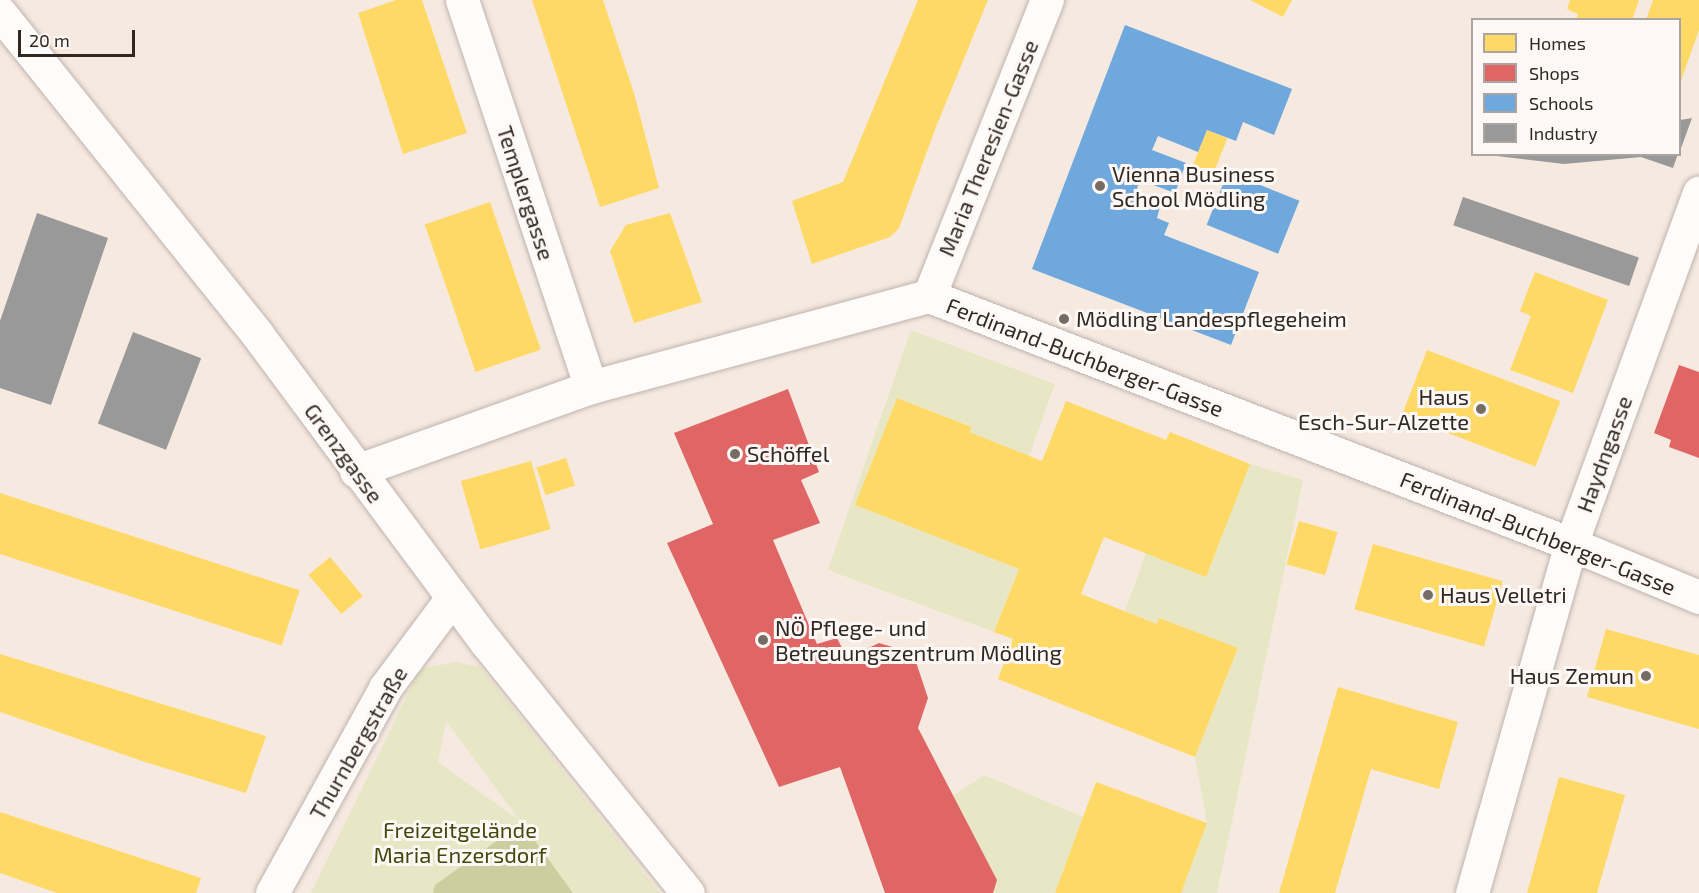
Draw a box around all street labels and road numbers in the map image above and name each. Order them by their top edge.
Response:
street label: Maria Theresien-Gasse [932,36,1044,260]
street label: Templergasse [492,123,560,263]
street label: Ferdinand-Buchberger-Gasse [943,292,1227,422]
street label: Haydngasse [1571,392,1637,516]
street label: Grenzgasse [299,398,389,508]
street label: Ferdinand-Buchberger-Gasse [1396,466,1680,600]
street label: Thurnbergstraße [304,662,412,824]

